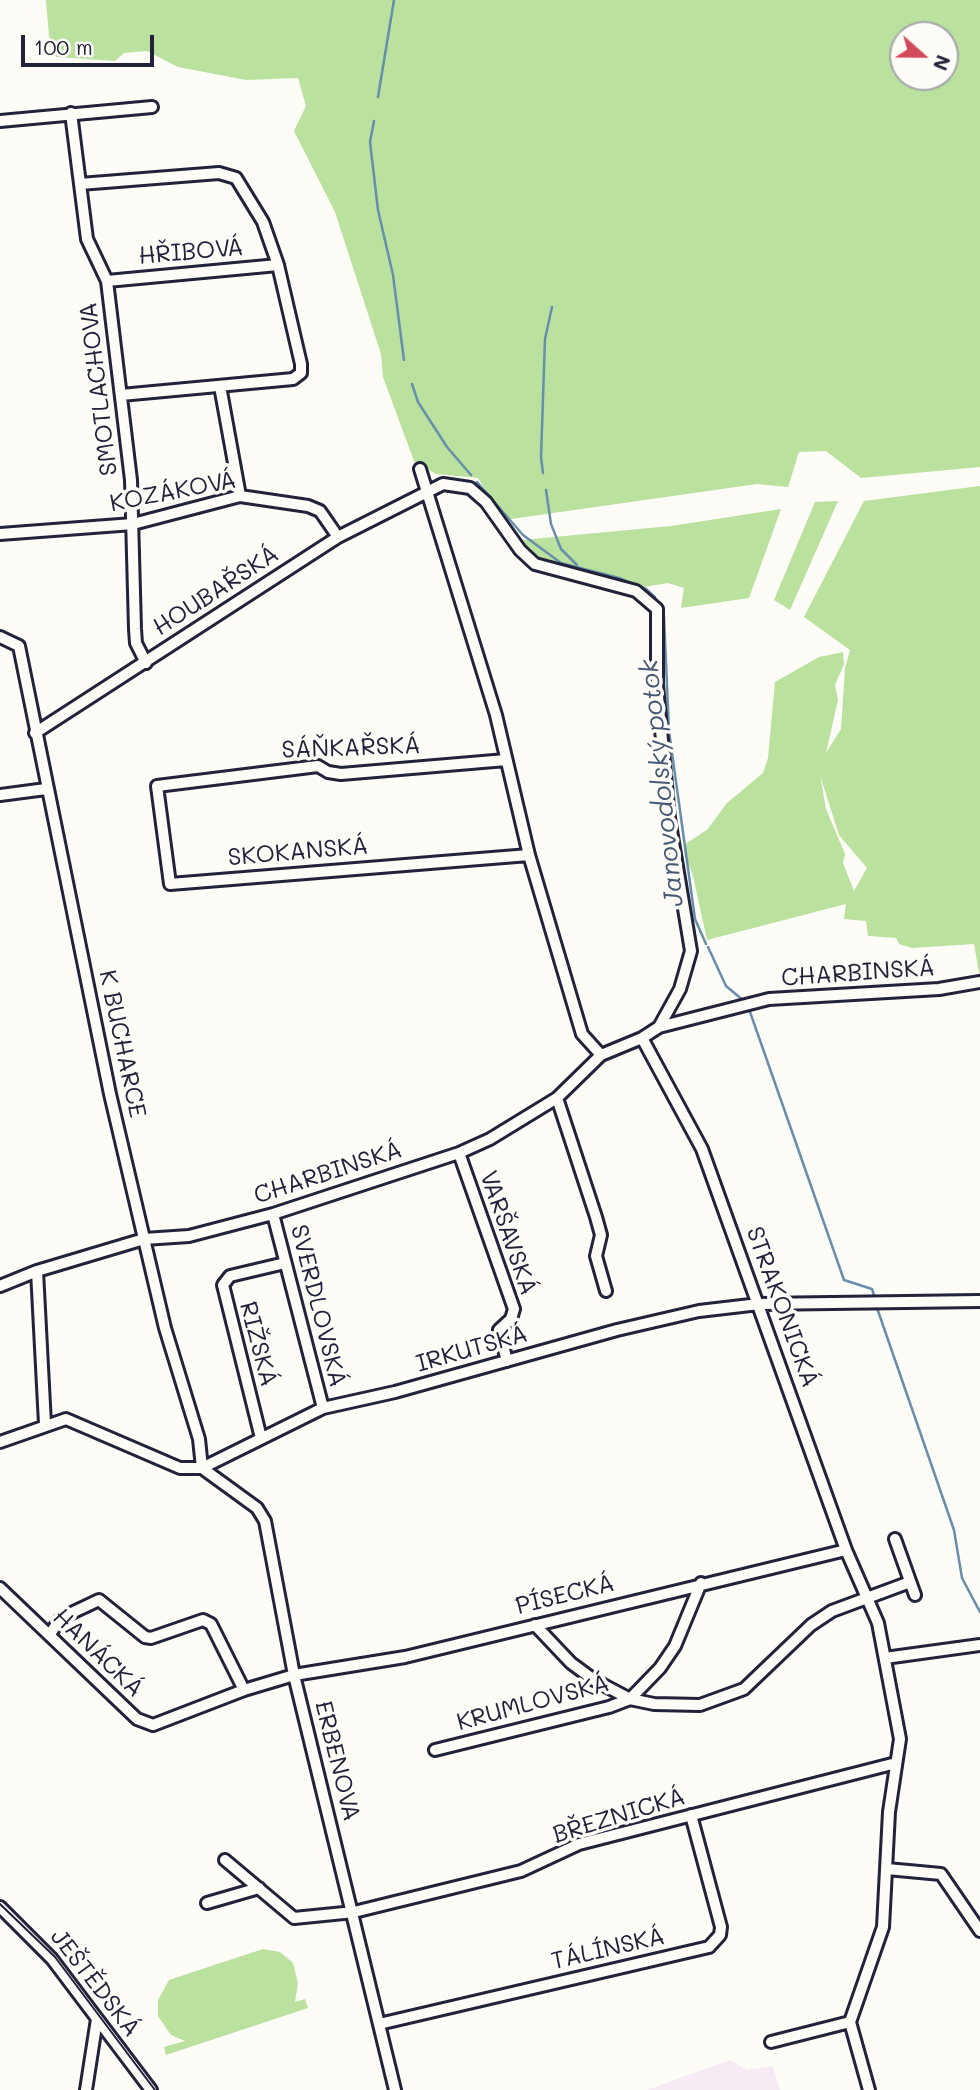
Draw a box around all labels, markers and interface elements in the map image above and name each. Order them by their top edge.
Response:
scale bar [24,21,158,65]
north arrow [889,21,959,91]
text: 100 m [34,33,93,60]
text: N [928,52,956,74]
street label: HŘIBOVÁ [137,233,245,271]
street label: SMOTLACHOVA [74,301,124,477]
street label: KOZÁKOVÁ [107,466,239,518]
street label: HOUBAŘSKÁ [148,540,284,642]
water label: Janovodolský potok [634,658,690,908]
street label: SÁŇKAŘSKÁ [281,731,421,765]
street label: SKOKANSKÁ [227,832,369,872]
street label: CHARBINSKÁ [780,953,936,993]
street label: K BUCHARCE [92,968,152,1120]
street label: CHARBINSKÁ [250,1136,406,1210]
street label: VARŠAVSKÁ [473,1167,543,1299]
street label: SVERDLOVSKÁ [284,1222,352,1390]
street label: STRAKONICKÁ [740,1223,824,1391]
street label: RIŽSKÁ [233,1298,283,1390]
street label: IRKUTSKÁ [413,1319,531,1379]
street label: PÍSECKÁ [513,1569,617,1621]
street label: HANÁCKÁ [47,1603,149,1703]
street label: KRUMLOVSKÁ [454,1669,612,1737]
street label: ERBENOVA [308,1698,366,1824]
street label: BŘEZNICKÁ [549,1782,689,1850]
street label: TÁLÍNSKÁ [548,1922,668,1976]
street label: JEŠTĚDSKÁ [44,1923,146,2043]

